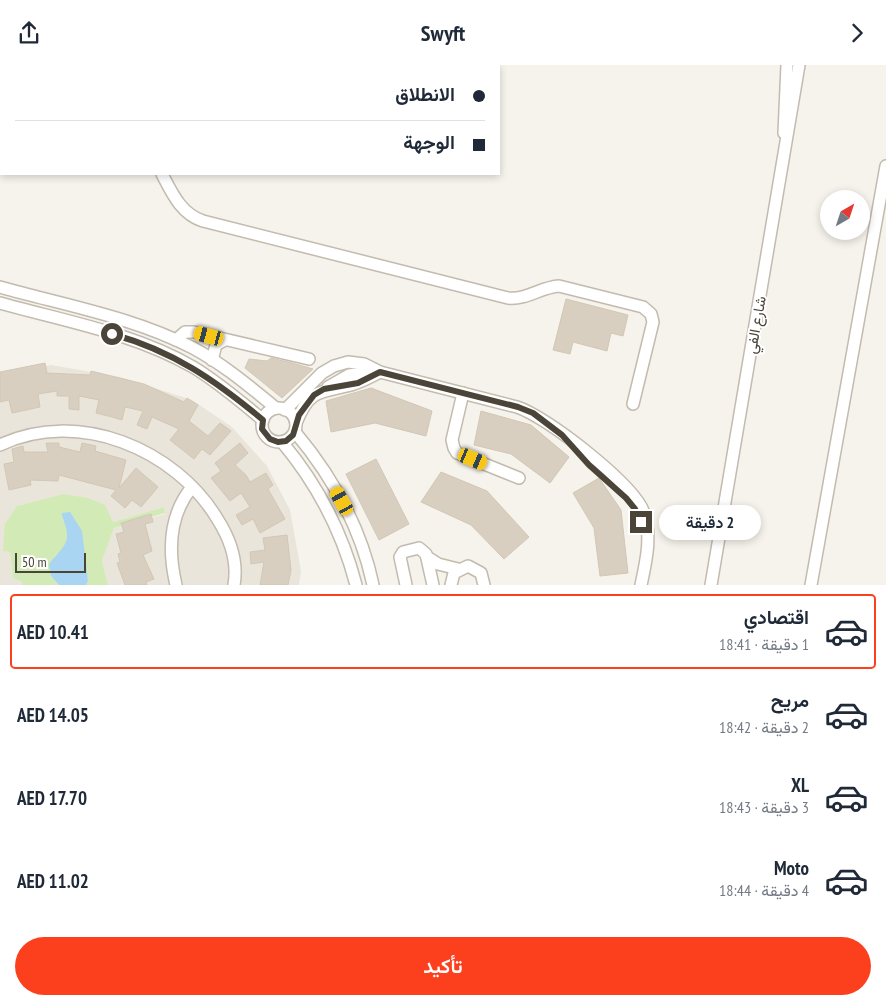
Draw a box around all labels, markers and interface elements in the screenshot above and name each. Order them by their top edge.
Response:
icon: share [15,19,43,47]
text: Swyft [421,19,465,47]
icon: forward [843,19,871,47]
text: الانطلاق [395,82,455,106]
text: الوجهة [403,130,455,154]
north arrow [820,190,870,240]
map controls [820,190,870,240]
street label: شارع الفي [741,294,774,356]
route start [101,323,123,345]
car [192,325,225,347]
car [456,446,489,472]
car [328,484,355,518]
callout: 2 دقيقة [658,505,761,539]
route end [630,511,652,533]
text: 2 دقيقة [686,512,734,532]
scale bar [15,550,86,573]
text: 50 m [22,553,47,571]
text: اقتصادي [744,605,809,629]
icon: car [824,609,869,654]
text: AED 10.41 [17,620,89,644]
text: 1 دقيقة · 18:41 [719,634,809,654]
text: مريح [771,688,809,712]
icon: car [824,692,869,737]
text: AED 14.05 [17,703,89,727]
text: 2 دقيقة · 18:42 [719,717,809,737]
text: XL [791,773,809,797]
icon: car [824,775,869,820]
text: AED 17.70 [17,786,87,810]
text: 3 دقيقة · 18:43 [719,797,809,817]
text: Moto [774,856,809,880]
icon: car [824,858,869,903]
text: AED 11.02 [17,869,89,893]
text: 4 دقيقة · 18:44 [719,880,809,900]
button: تأكيد [15,937,871,995]

